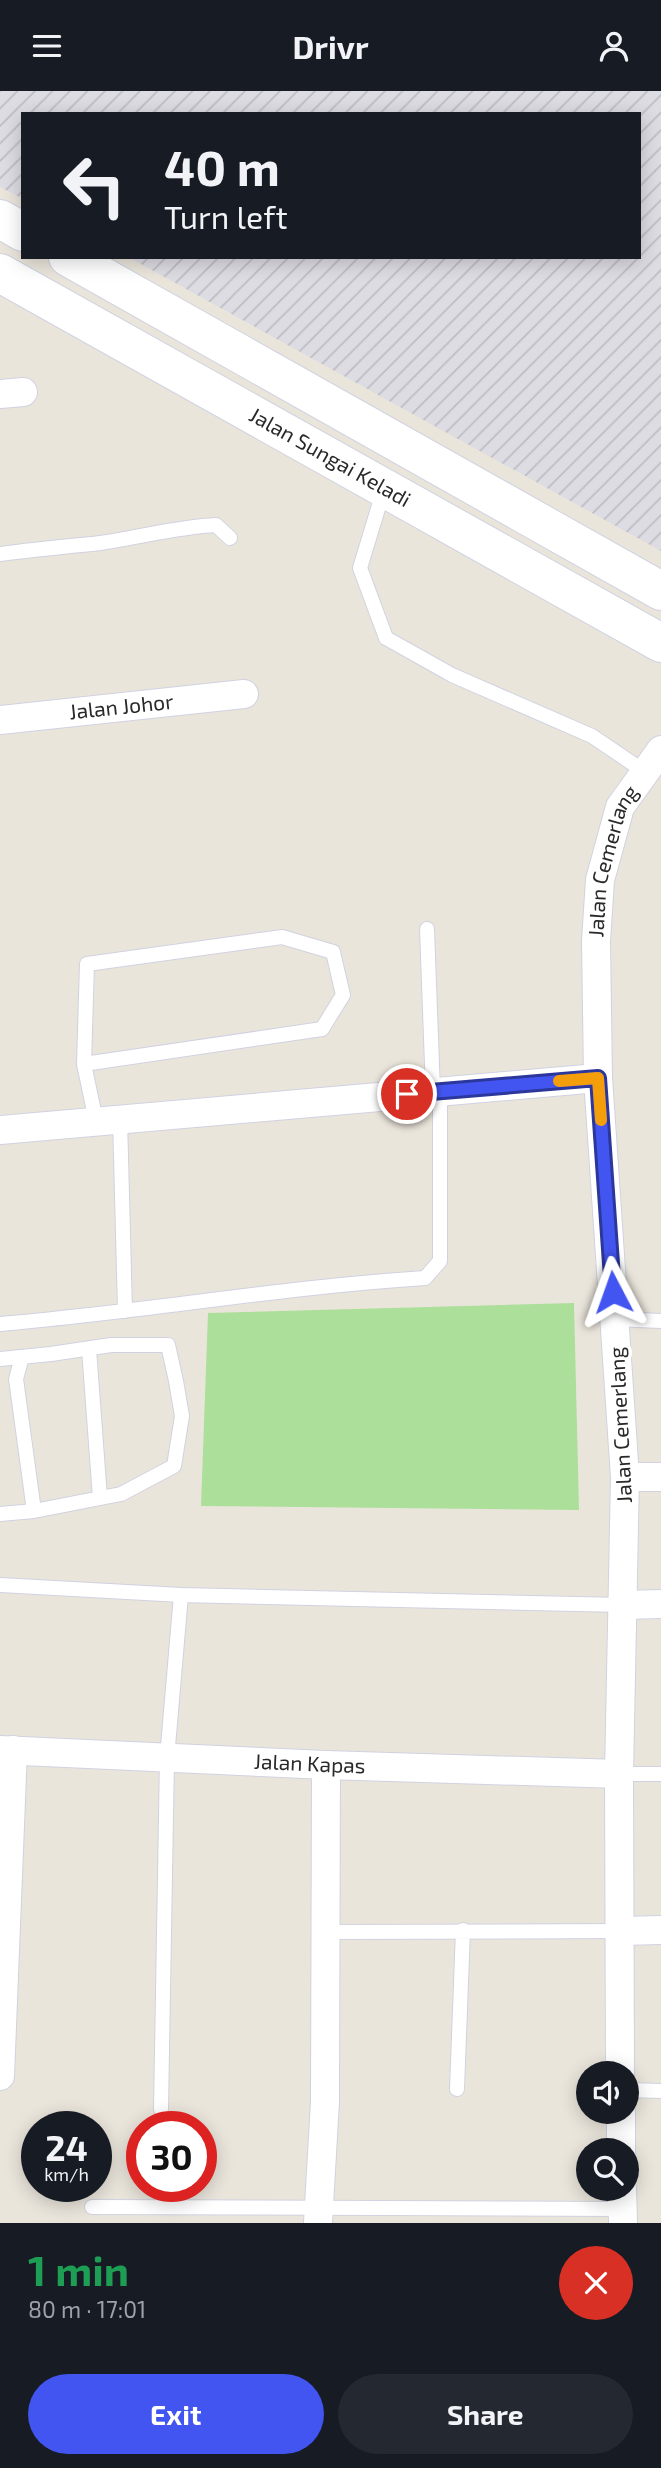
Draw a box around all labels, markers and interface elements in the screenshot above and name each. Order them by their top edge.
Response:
icon: menu [28,27,66,65]
text: Drivr [292,27,369,65]
icon: person [595,27,633,65]
text: 40 m [164,137,280,196]
icon: left [49,140,140,231]
text: Turn left [164,197,288,235]
street label: Jalan Sungai Keladi [246,401,416,511]
street label: Jalan Johor [68,688,175,724]
street label: Jalan Cemerlang [582,780,643,938]
pin [377,1064,437,1124]
icon: arrive [388,1075,426,1113]
position arrow [576,1255,650,1329]
street label: Jalan Cemerlang [603,1346,636,1504]
street label: Jalan Kapas [253,1748,366,1777]
map controls [576,2061,639,2201]
button: sound [576,2061,639,2124]
speed limit sign: 30 [126,2111,217,2202]
text: 24 [45,2126,88,2168]
button: search [576,2138,639,2201]
text: km/h [44,2163,89,2185]
text: 1 min [28,2244,129,2294]
button: close [559,2246,633,2320]
text: 80 m · 17:01 [28,2295,146,2323]
button: Exit [28,2374,324,2454]
button: Share [338,2374,633,2454]

